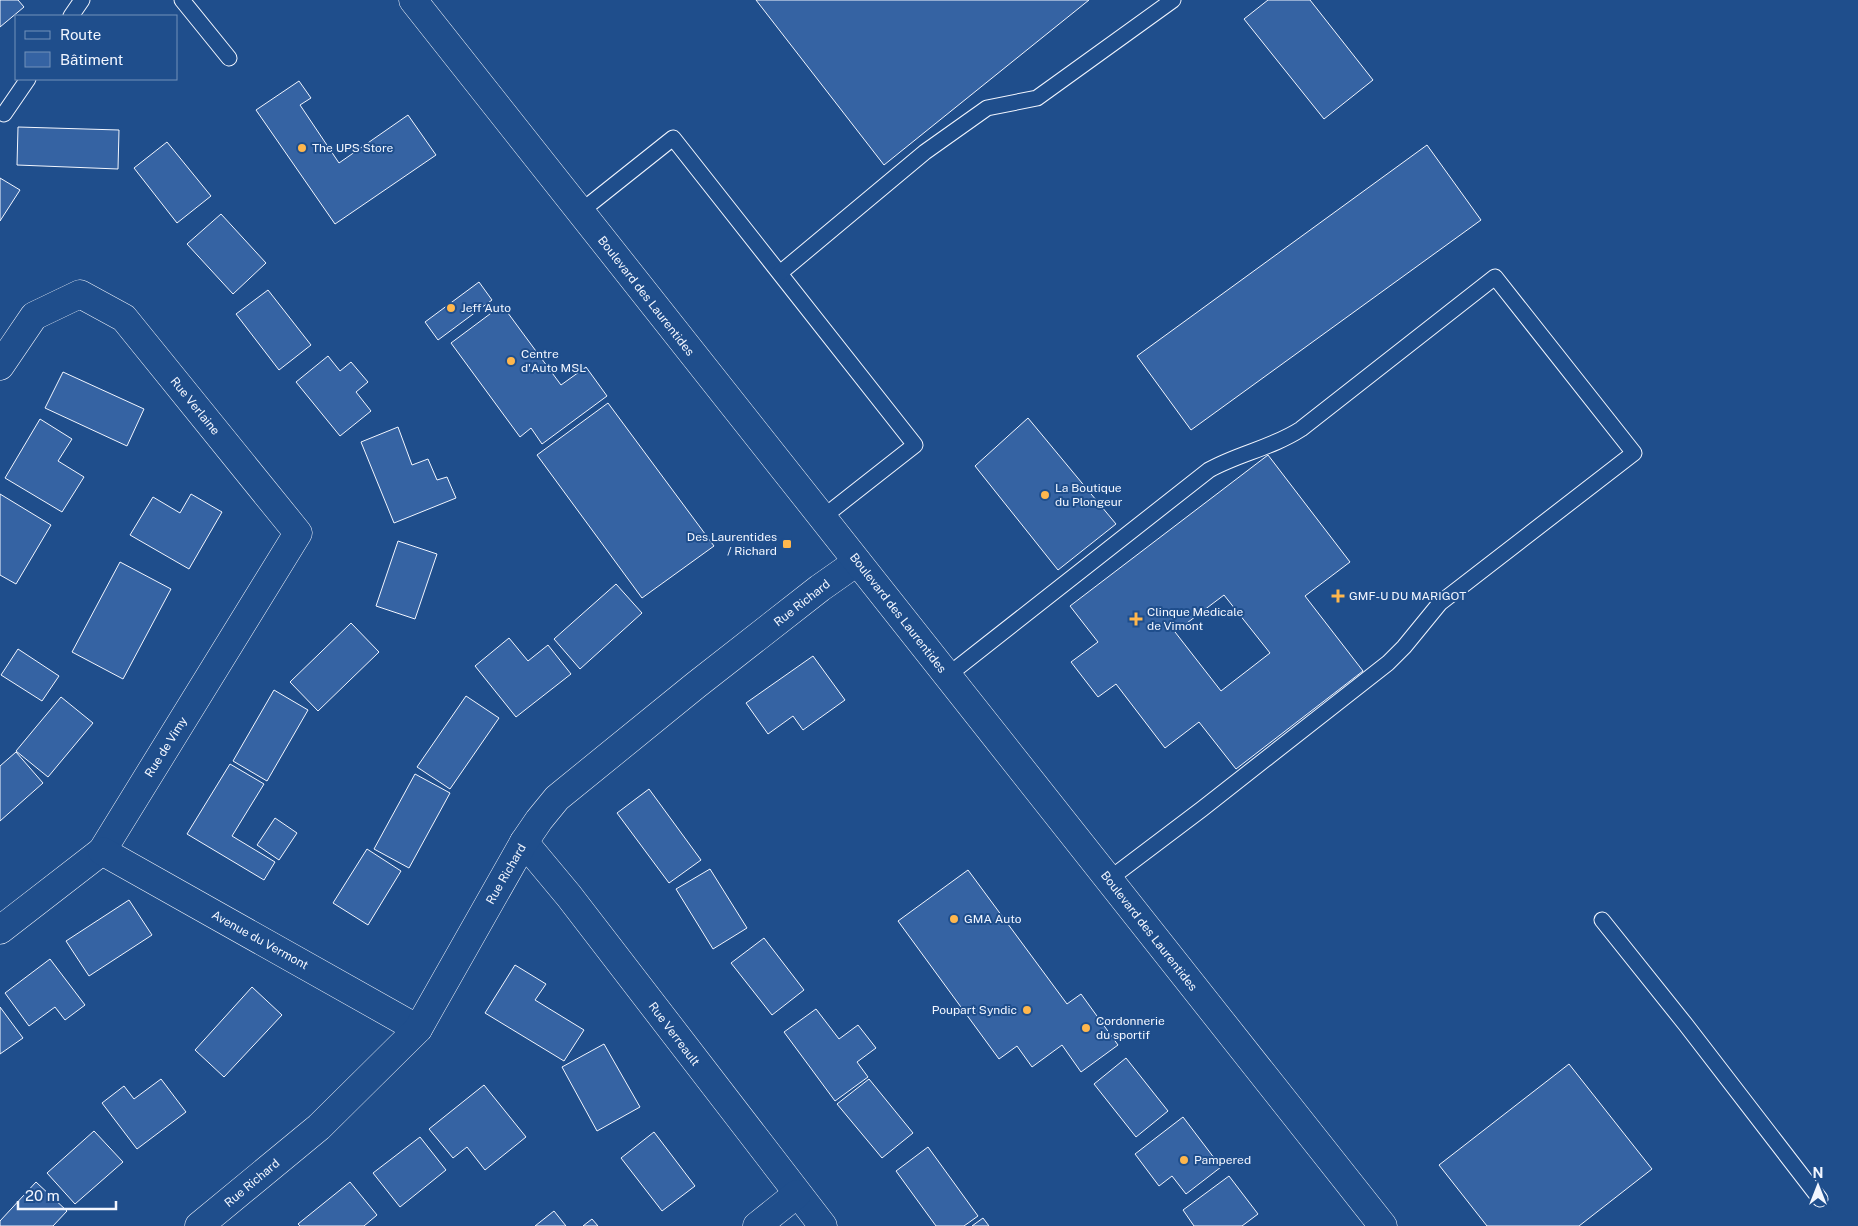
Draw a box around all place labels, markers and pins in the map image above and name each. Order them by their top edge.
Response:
place label: The UPS Store [312,141,394,155]
marker: The UPS Store [296,142,308,154]
place label: Jeff Auto [461,301,511,315]
marker: Jeff Auto [445,302,457,314]
place label: Centre d'Auto MSL [521,347,586,375]
marker: Centre d'Auto MSL [505,355,517,367]
place label: La Boutique du Plongeur [1055,481,1123,509]
marker: La Boutique du Plongeur [1039,489,1051,501]
place label: Des Laurentides / Richard [687,530,777,558]
marker: Des Laurentides / Richard [781,538,793,550]
marker: GMF-U DU MARIGOT [1331,589,1345,603]
place label: GMF-U DU MARIGOT [1349,589,1466,603]
place label: Clinque Medicale de Vimont [1147,605,1244,633]
marker: Clinque Medicale de Vimont [1129,612,1143,626]
place label: GMA Auto [964,912,1022,926]
marker: GMA Auto [948,913,960,925]
place label: Poupart Syndic [932,1003,1017,1017]
marker: Poupart Syndic [1021,1004,1033,1016]
place label: Cordonnerie du sportif [1096,1014,1165,1042]
marker: Cordonnerie du sportif [1080,1022,1092,1034]
place label: Pampered [1194,1153,1251,1167]
marker: Pampered [1178,1154,1190,1166]

